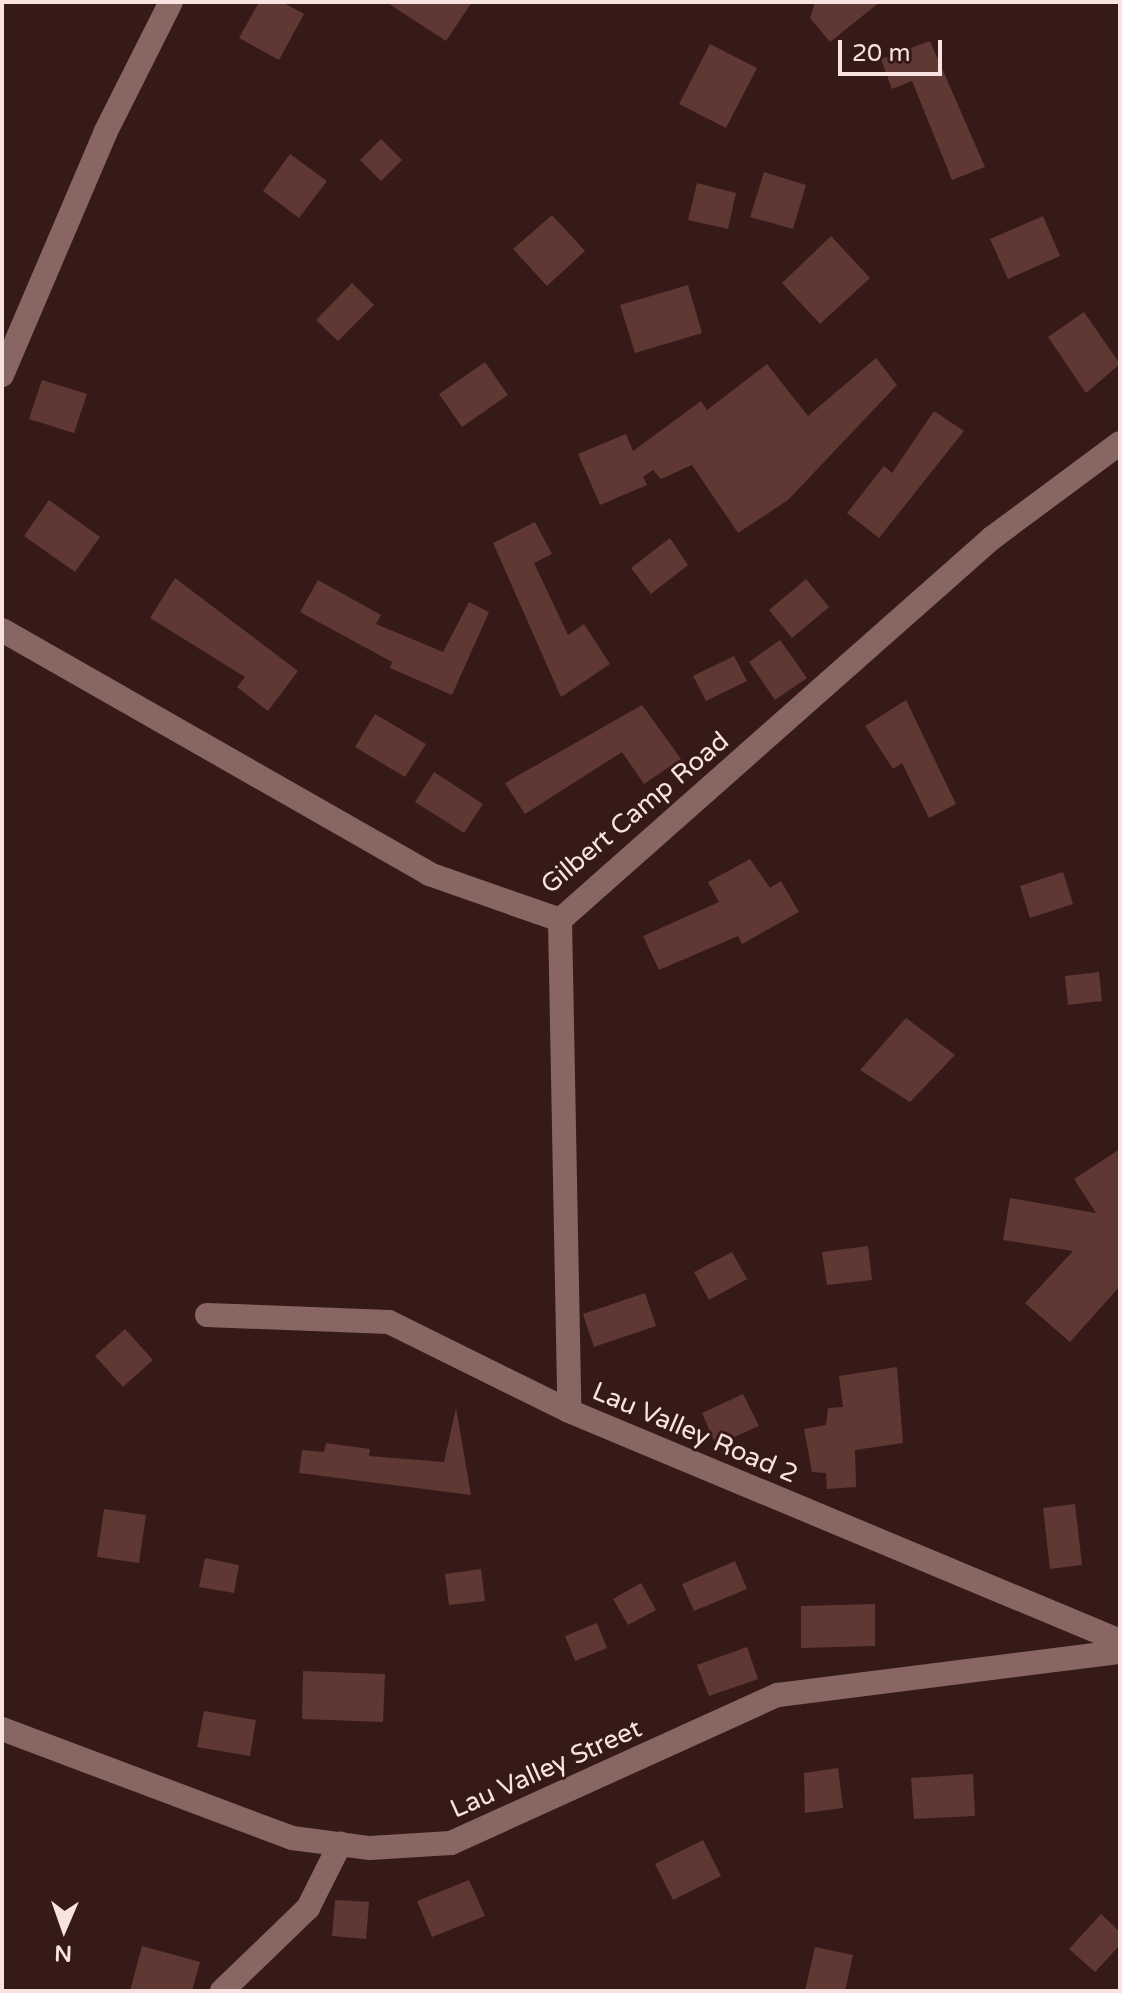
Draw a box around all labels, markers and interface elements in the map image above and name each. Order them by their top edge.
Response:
scale bar [842,24,946,74]
text: 20 m [852,39,910,68]
street label: Gilbert Camp Road [535,725,735,901]
street label: Lau Valley Road 2 [588,1376,802,1490]
street label: Lau Valley Street [446,1713,646,1825]
north arrow [24,1889,104,1969]
text: N [54,1940,72,1966]

